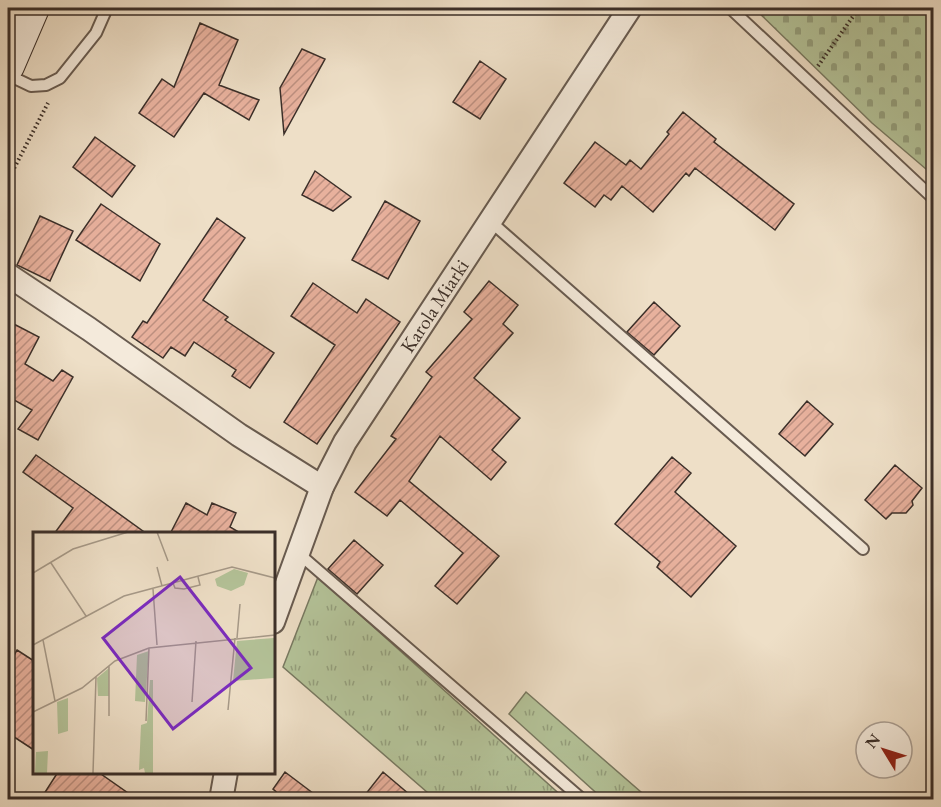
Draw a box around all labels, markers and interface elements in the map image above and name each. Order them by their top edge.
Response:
street label: Karola Miarki [394,254,475,358]
inset map [33,532,274,774]
north arrow [854,720,914,780]
text: N [860,729,885,753]

